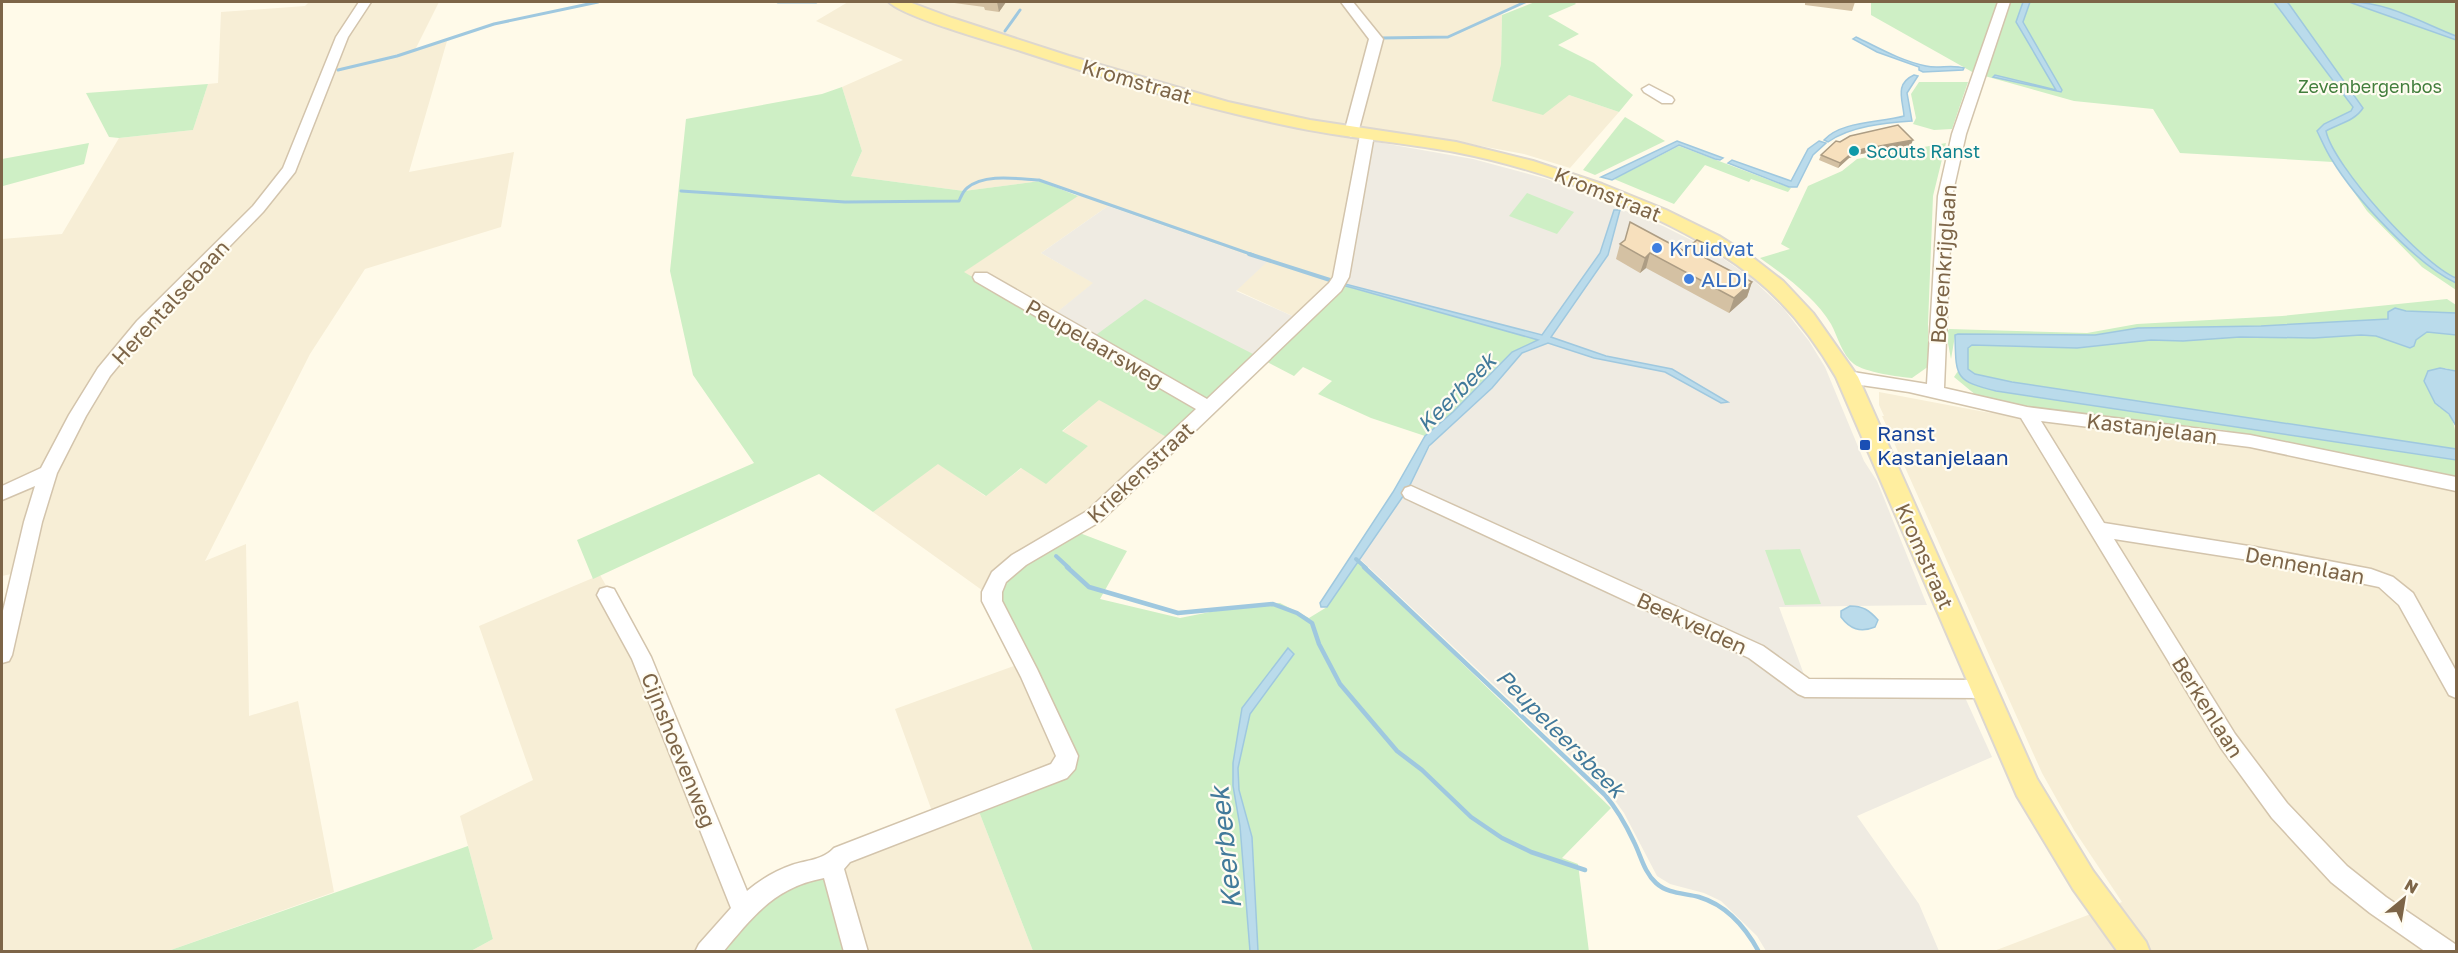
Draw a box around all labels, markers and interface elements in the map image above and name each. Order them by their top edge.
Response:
street label: Kromstraat [1079,53,1195,109]
park label: Zevenbergenbos [2298,75,2442,97]
place label: Scouts Ranst [1866,140,1980,162]
marker: Scouts Ranst [1847,144,1861,158]
street label: Kromstraat [1551,161,1665,227]
street label: Boerenkrijglaan [1924,184,1962,344]
street label: Herentalsebaan [106,234,234,370]
place label: Kruidvat [1669,235,1754,261]
marker: Kruidvat [1650,241,1664,255]
place label: ALDI [1701,266,1748,292]
marker: ALDI [1682,272,1696,286]
street label: Peupelaarsweg [1021,293,1169,393]
water label: Keerbeek [1411,345,1503,437]
street label: Kastanjelaan [2085,407,2219,449]
street label: Kriekenstraat [1081,416,1199,528]
place label: Ranst Kastanjelaan [1877,420,2009,470]
marker: Ranst Kastanjelaan [1858,438,1872,452]
street label: Kromstraat [1890,499,1960,613]
street label: Dennenlaan [2243,541,2367,589]
street label: Beekvelden [1633,586,1751,660]
street label: Berkenlaan [2167,652,2249,762]
water label: Peupeleersbeek [1491,663,1633,805]
street label: Cijnshoevenweg [636,669,722,831]
water label: Keerbeek [1202,782,1247,911]
north arrow [2374,869,2434,929]
text: N [2401,874,2422,898]

